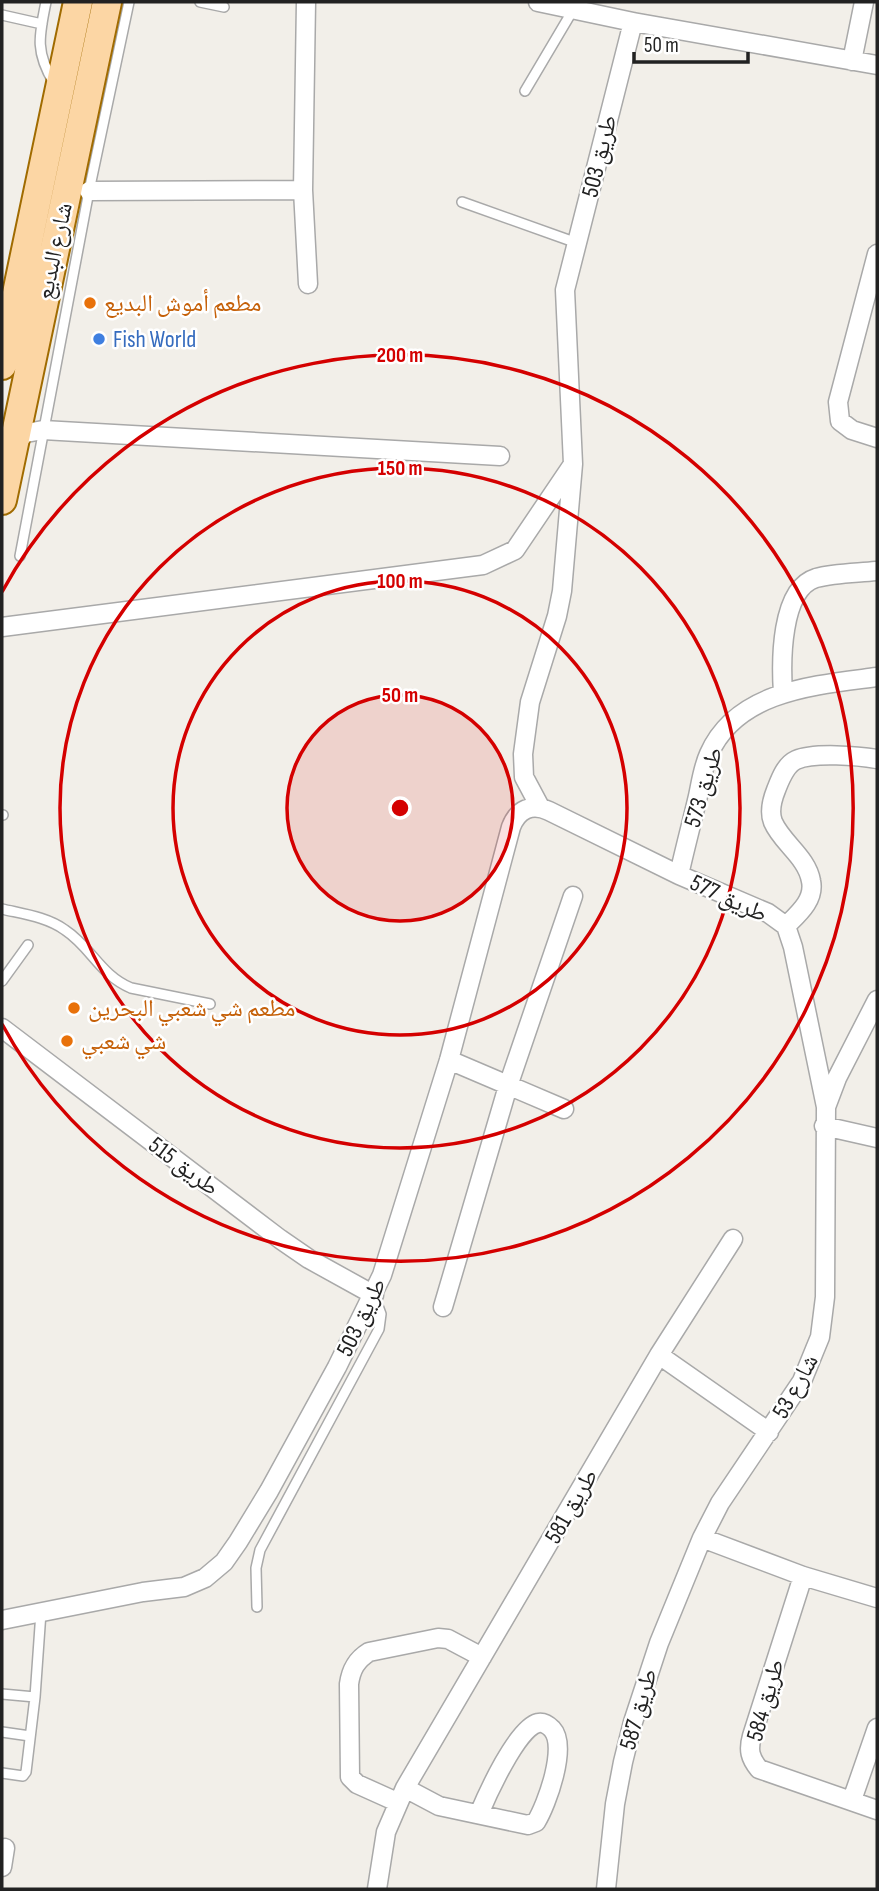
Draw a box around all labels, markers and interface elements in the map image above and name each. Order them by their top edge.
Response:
scale bar [634,21,748,65]
text: 50 m [644,33,679,58]
street label: طريق 503 [575,112,624,200]
street label: شارع البديع [30,200,79,302]
place label: مطعم أموش البديع [104,289,261,319]
marker: مطعم أموش البديع [82,295,98,311]
place label: Fish World [113,325,196,354]
marker: Fish World [91,331,107,347]
text: 200 m [377,343,423,368]
text: 150 m [378,456,422,481]
text: 100 m [377,569,423,594]
text: 50 m [382,683,418,708]
street label: طريق 573 [678,744,729,831]
centre of rings [388,796,412,820]
street label: طريق 577 [686,868,772,929]
place label: مطعم شي شعبي البحرين [88,994,295,1027]
marker: مطعم شي شعبي البحرين [66,1000,82,1016]
place label: شي شعبي [81,1027,166,1060]
marker: شي شعبي [59,1033,75,1049]
street label: طريق 515 [143,1131,225,1202]
street label: طريق 503 [330,1273,393,1361]
street label: شارع 53 [766,1349,825,1424]
street label: طريق 581 [538,1464,604,1549]
street label: طريق 584 [740,1656,791,1744]
street label: طريق 587 [613,1665,664,1753]

